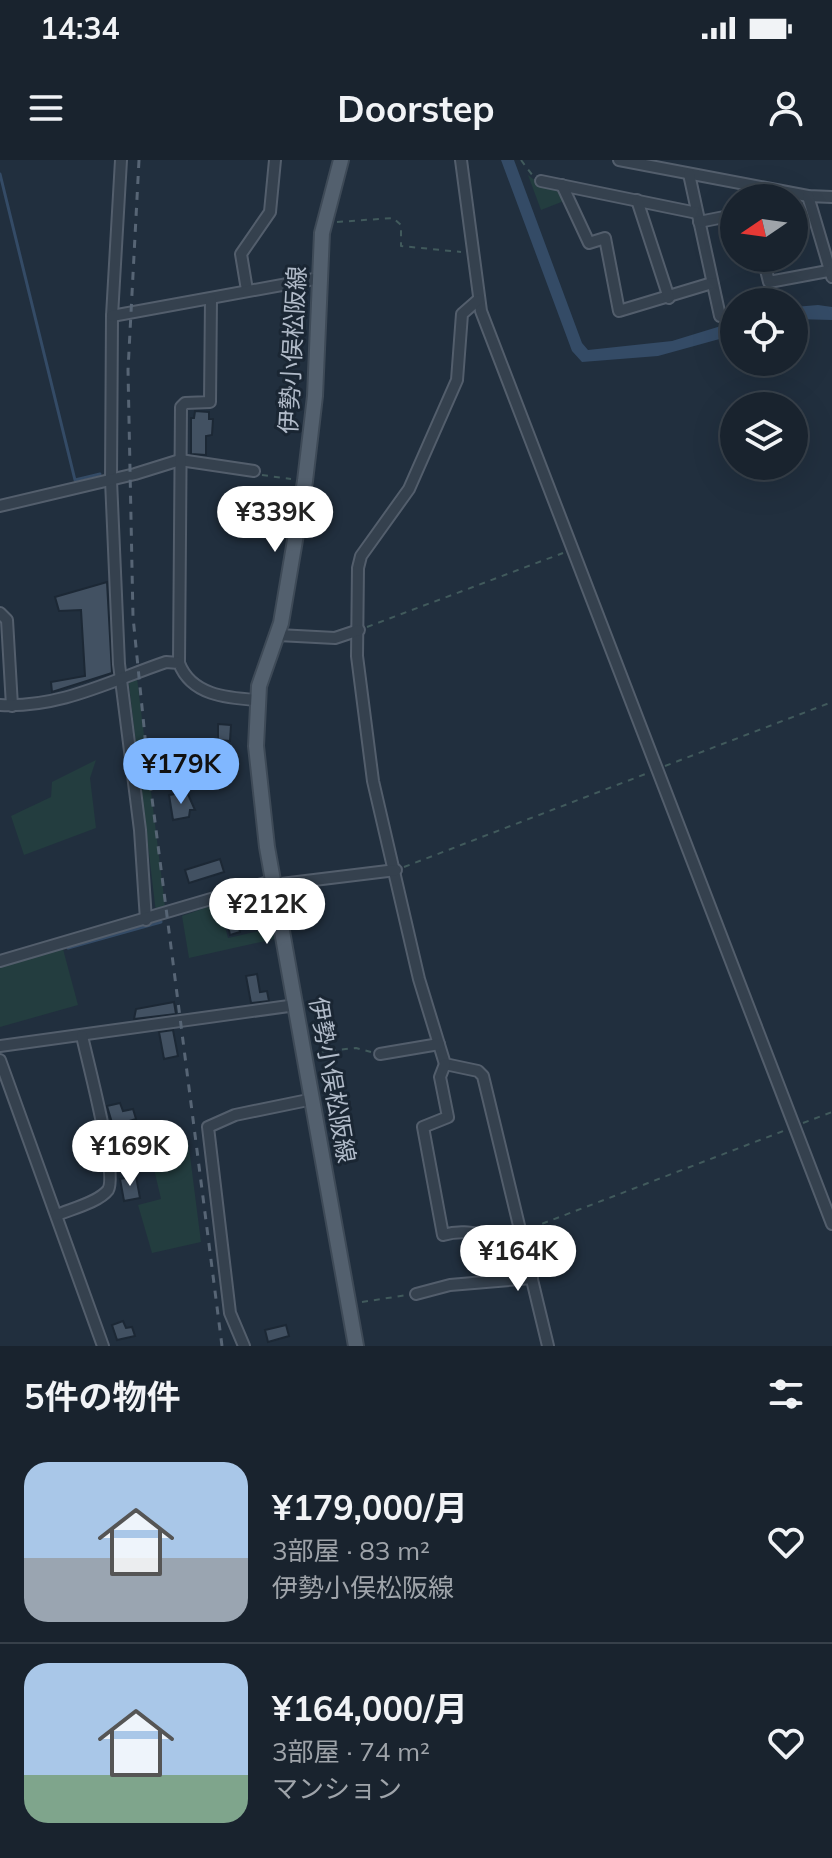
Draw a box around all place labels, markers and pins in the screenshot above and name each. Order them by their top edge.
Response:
pin: ¥339K [219,486,331,554]
pin: ¥179K [125,738,237,806]
pin: ¥212K [211,878,323,946]
pin: ¥169K [74,1120,186,1188]
pin: ¥164K [462,1225,574,1293]

